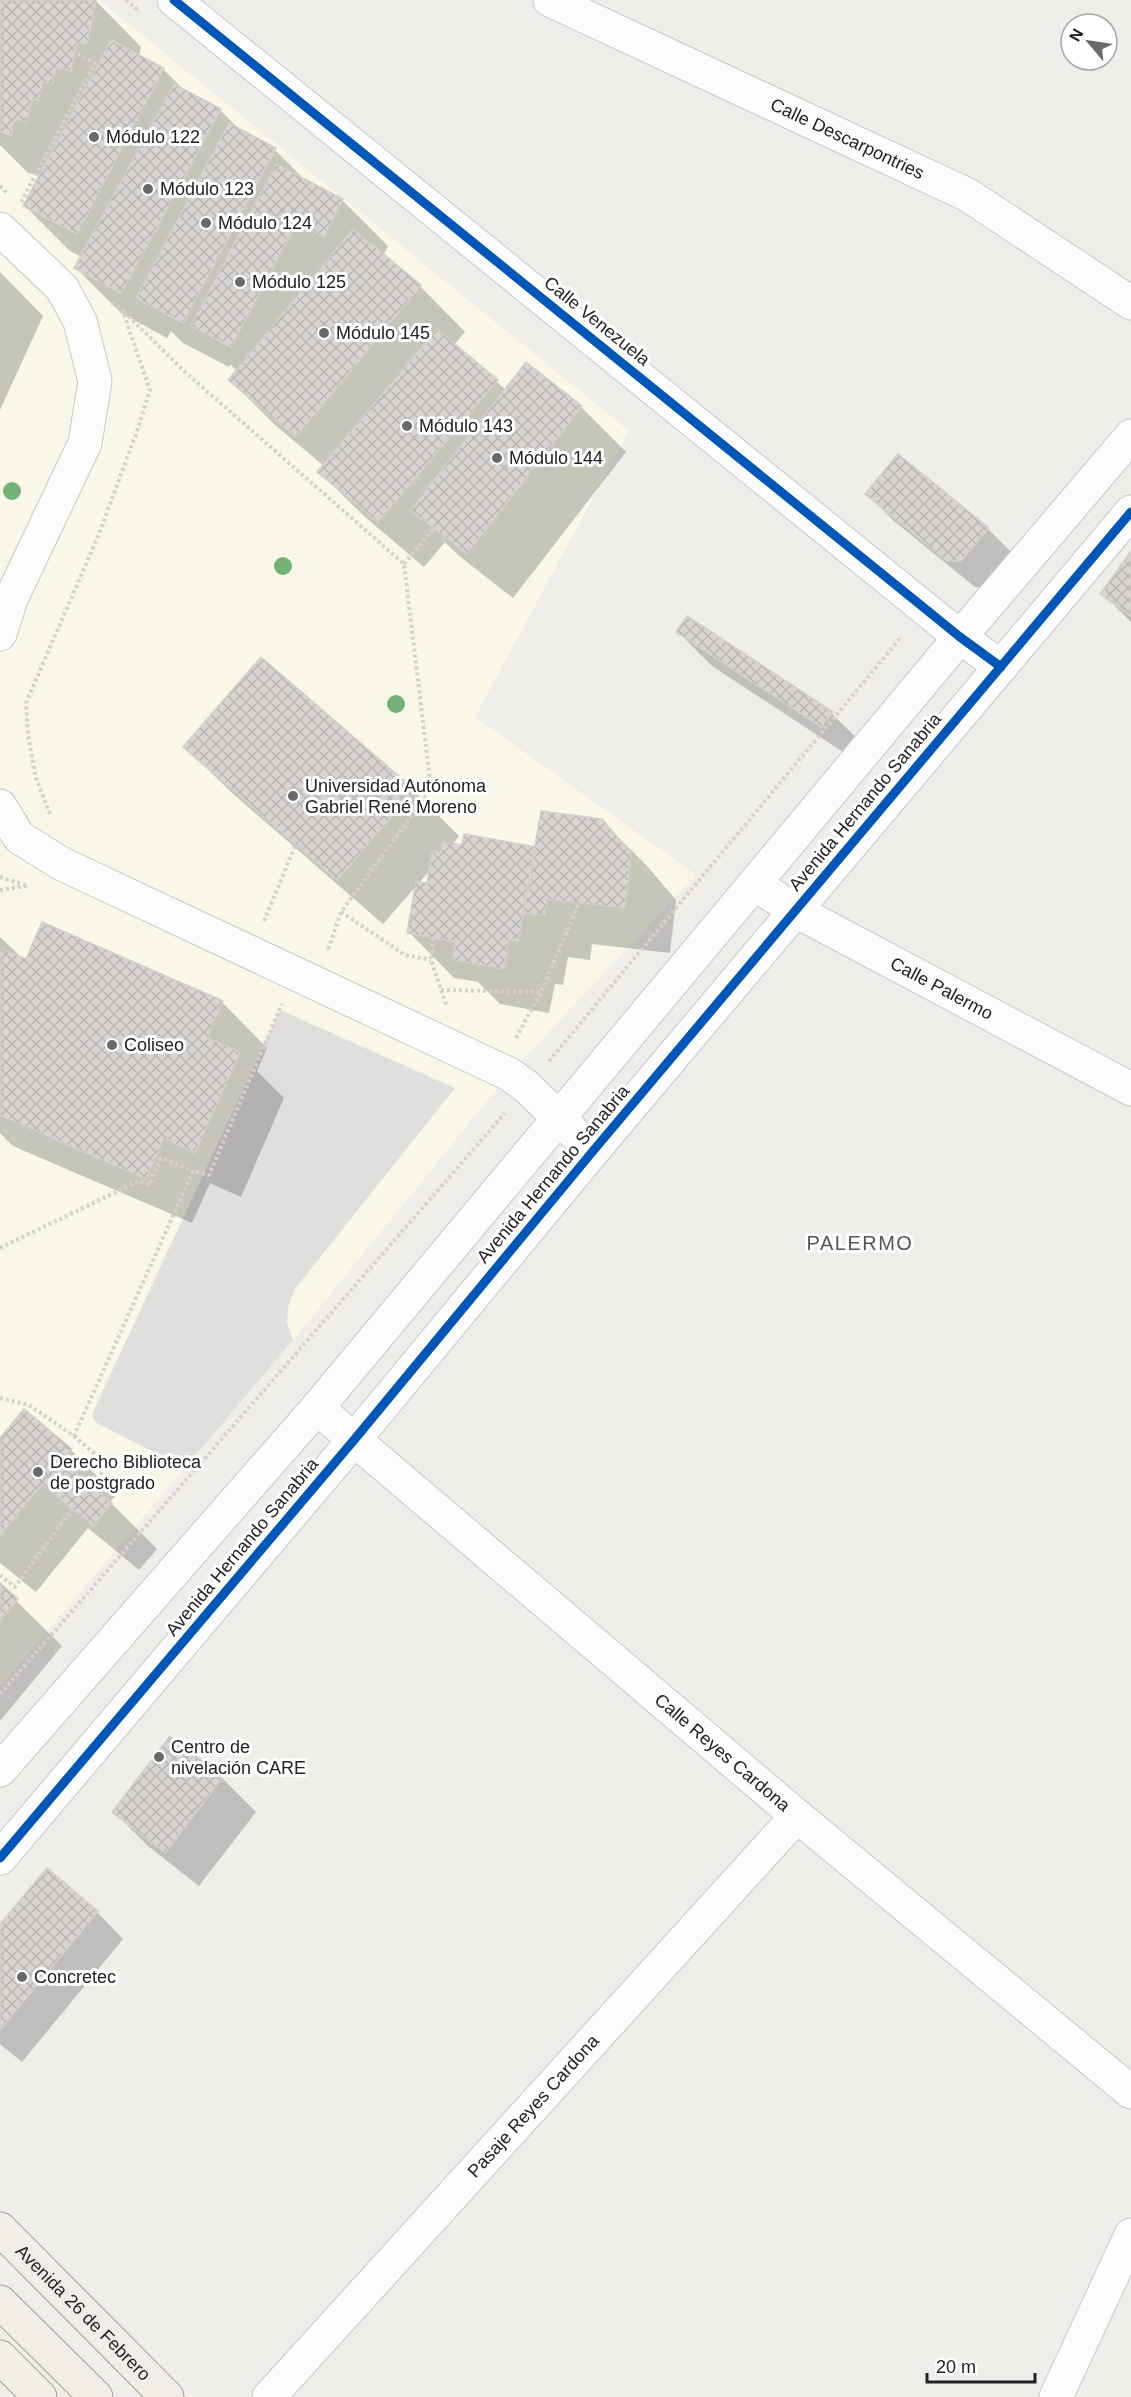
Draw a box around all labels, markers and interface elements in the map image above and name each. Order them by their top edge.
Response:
north arrow [1059,12,1119,72]
text: N [1066,26,1087,44]
street label: Calle Descarpontries [767,94,927,183]
place label: Módulo 122 [106,127,200,147]
marker: Módulo 122 [87,130,101,144]
place label: Módulo 123 [160,179,254,199]
marker: Módulo 123 [141,182,155,196]
place label: Módulo 124 [218,213,312,233]
marker: Módulo 124 [199,216,213,230]
place label: Módulo 125 [252,272,346,292]
street label: Calle Venezuela [540,272,655,370]
marker: Módulo 125 [233,275,247,289]
place label: Módulo 145 [336,323,430,343]
marker: Módulo 145 [317,326,331,340]
place label: Módulo 143 [419,416,513,436]
marker: Módulo 143 [400,419,414,433]
place label: Módulo 144 [509,448,603,468]
marker: Módulo 144 [490,451,504,465]
street label: Avenida Hernando Sanabria [785,708,946,895]
place label: Universidad Autónoma Gabriel René Moreno [305,776,487,817]
marker: Universidad Autónoma Gabriel René Moreno [286,789,300,803]
street label: Calle Palermo [887,953,996,1024]
place label: Coliseo [124,1035,184,1055]
marker: Coliseo [105,1038,119,1052]
street label: Avenida Hernando Sanabria [473,1080,634,1267]
district label: PALERMO [807,1232,913,1254]
place label: Derecho Biblioteca de postgrado [50,1452,202,1493]
street label: Avenida Hernando Sanabria [162,1453,323,1640]
marker: Derecho Biblioteca de postgrado [31,1465,45,1479]
street label: Calle Reyes Cardona [651,1690,795,1816]
place label: Centro de nivelación CARE [171,1737,306,1778]
marker: Centro de nivelación CARE [152,1750,166,1764]
place label: Concretec [34,1967,116,1987]
marker: Concretec [15,1970,29,1984]
street label: Pasaje Reyes Cardona [464,2030,604,2181]
street label: Avenida 26 de Febrero [12,2241,155,2385]
scale bar [927,2346,1035,2384]
text: 20 m [936,2357,976,2377]

